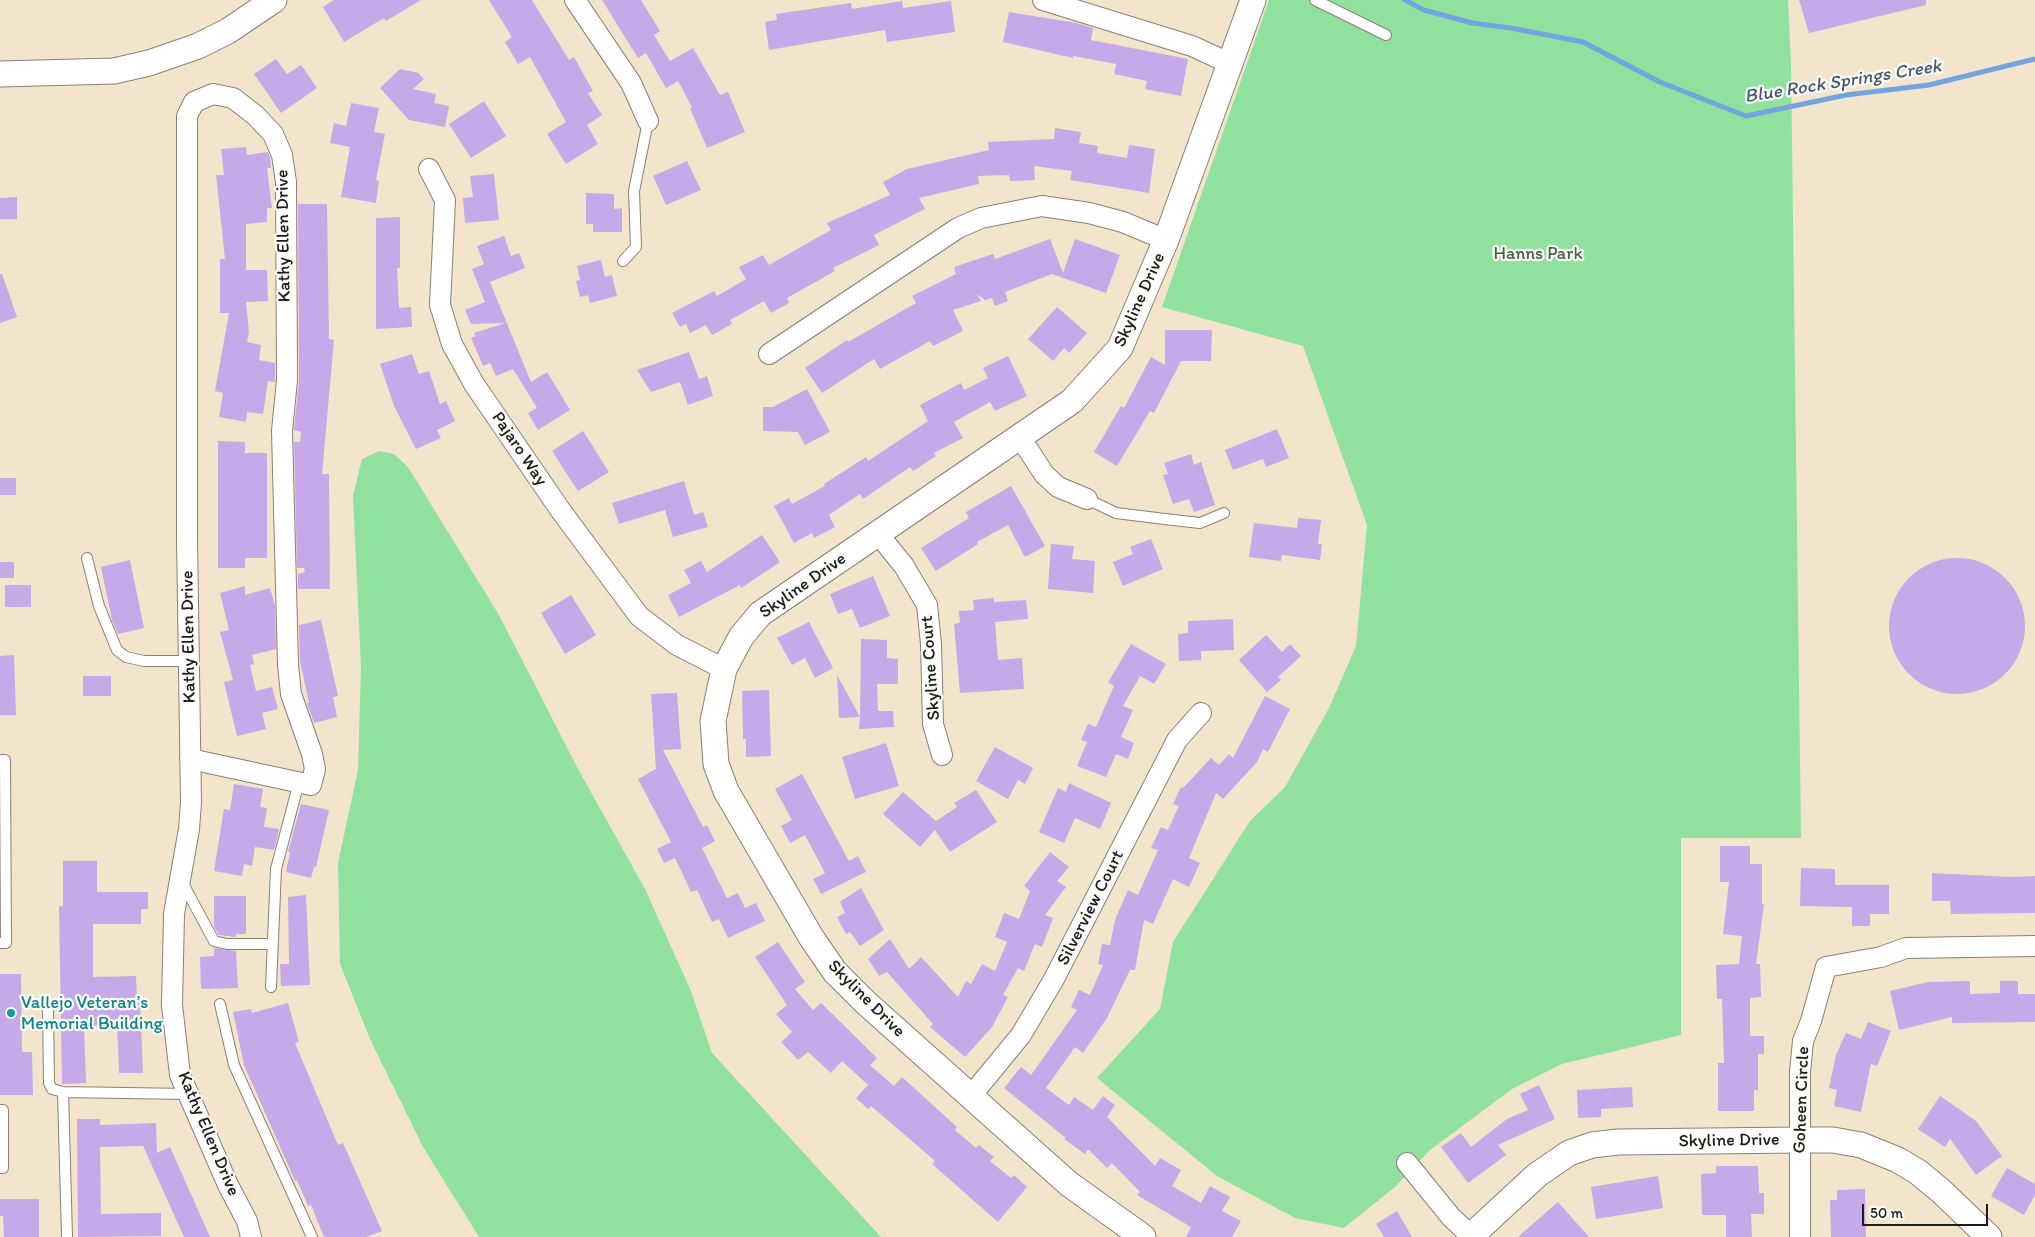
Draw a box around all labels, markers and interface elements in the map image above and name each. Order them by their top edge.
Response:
water label: Blue Rock Springs Creek [1743,55,1943,109]
street label: Kathy Ellen Drive [272,169,296,303]
park label: Hanns Park [1493,243,1583,265]
street label: Skyline Drive [1110,250,1170,350]
street label: Pajaro Way [486,408,552,490]
street label: Skyline Drive [755,548,851,624]
street label: Kathy Ellen Drive [177,570,201,704]
street label: Skyline Court [917,615,945,721]
street label: Silverview Court [1053,847,1129,969]
street label: Skyline Drive [823,956,909,1042]
place label: Vallejo Veteran’s Memorial Building [21,992,163,1034]
marker: Vallejo Veteran’s Memorial Building [5,1007,17,1019]
street label: Goheen Circle [1789,1046,1815,1154]
street label: Kathy Ellen Drive [172,1069,244,1199]
street label: Skyline Drive [1678,1129,1780,1153]
scale bar [1865,1194,1991,1226]
text: 50 m [1870,1204,1903,1222]

